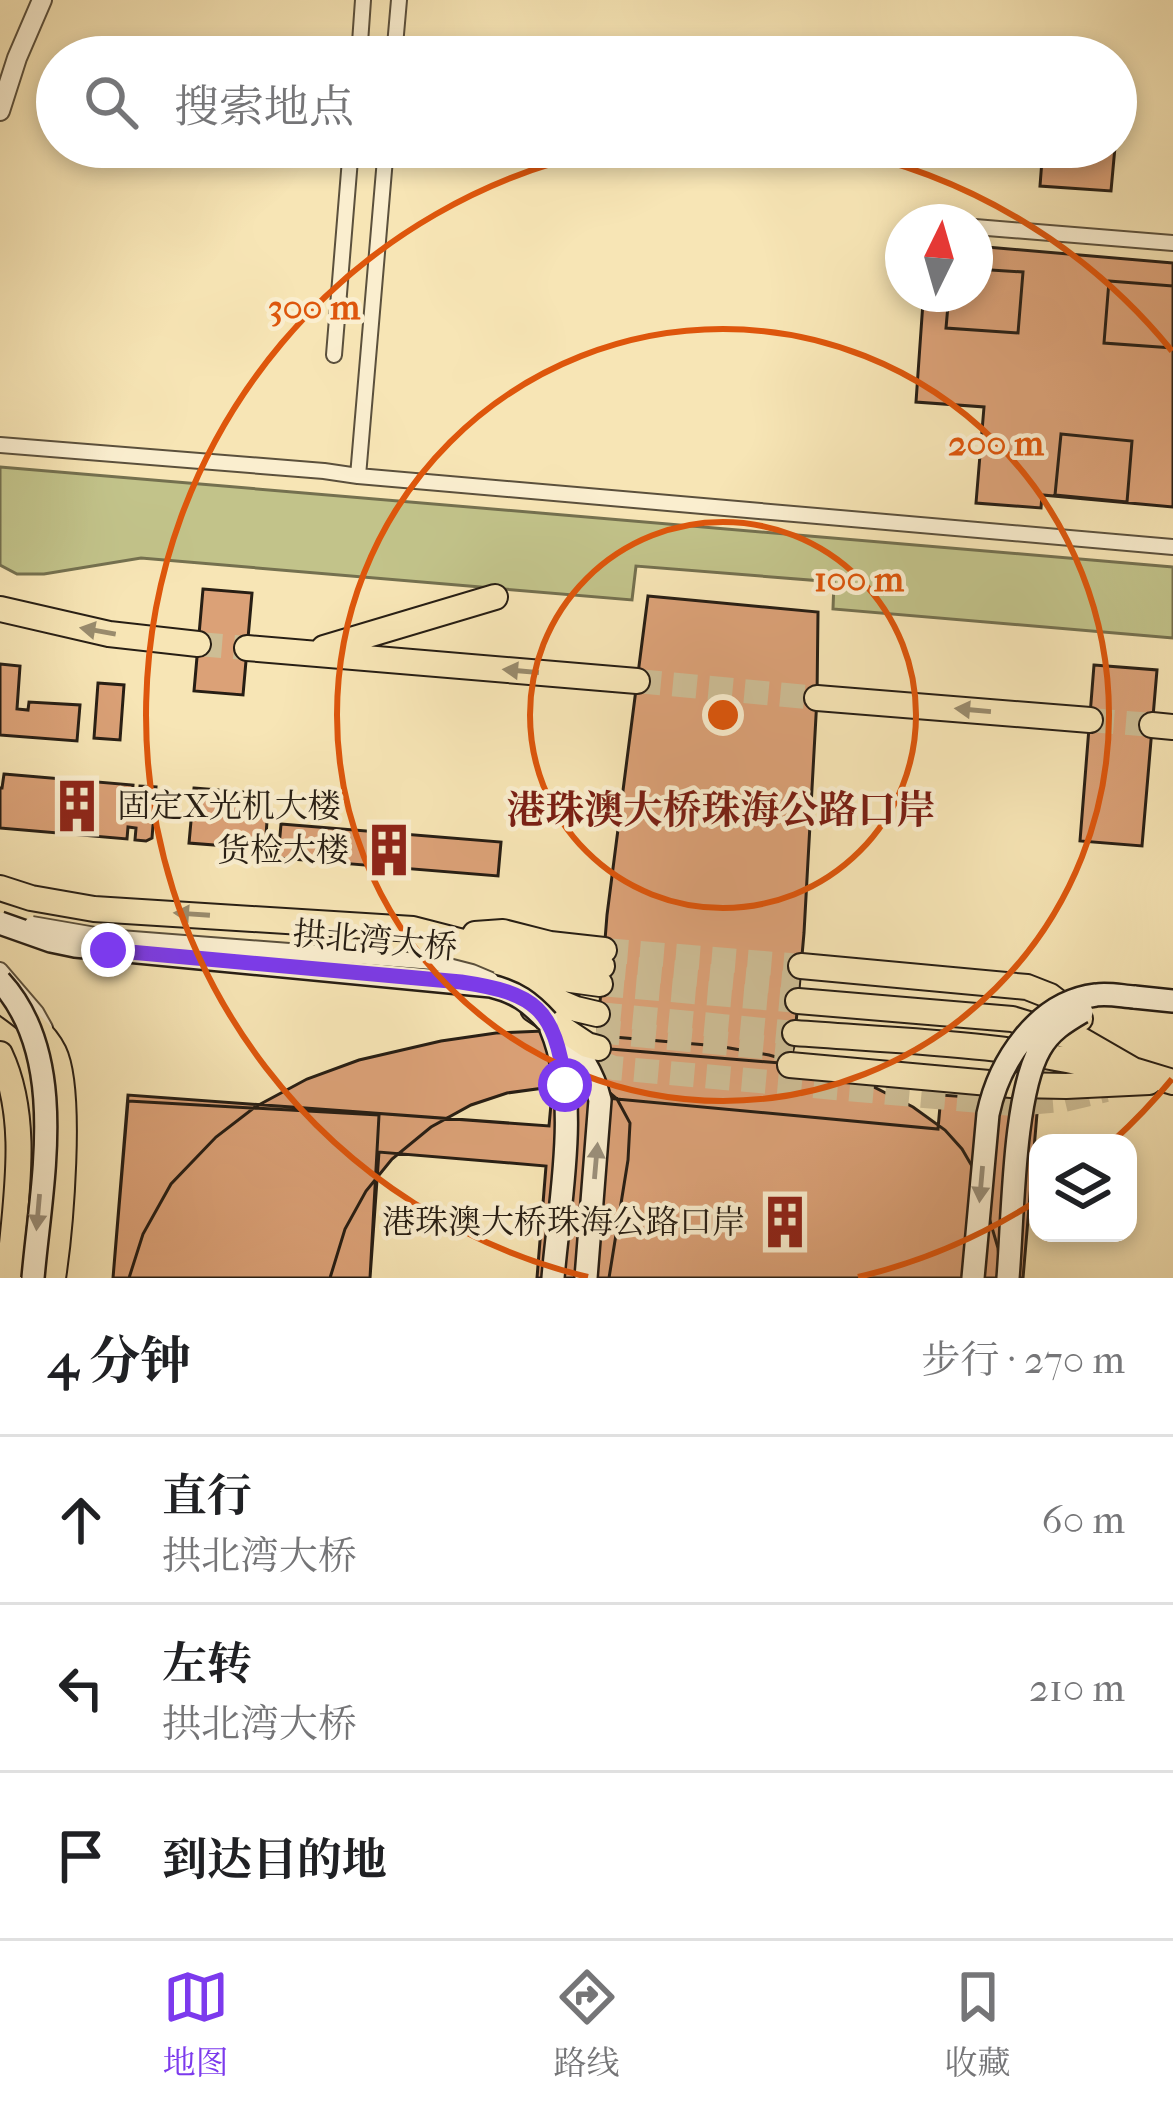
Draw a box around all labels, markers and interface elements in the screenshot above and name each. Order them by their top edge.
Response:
search box [36,36,1137,168]
icon: search [78,69,144,135]
text: 搜索地点 [174,81,354,134]
north arrow [885,204,993,312]
text: 300 m [268,286,361,328]
text: 200 m [948,422,1045,464]
text: 100 m [814,558,905,600]
one-way arrow [79,622,117,640]
one-way arrow [502,662,539,681]
centre of rings [702,694,744,736]
one-way arrow [954,701,991,720]
building icon: 固定X光机大楼 [48,777,106,835]
place label: 固定X光机大楼 [117,787,341,826]
district label: 港珠澳大桥珠海公路口岸 [506,787,936,833]
building icon: 货检大楼 [360,821,418,879]
place label: 货检大楼 [217,831,349,870]
one-way arrow [173,904,210,923]
street label: 拱北湾大桥 [291,914,459,968]
route end [81,923,135,977]
route start [538,1058,592,1112]
map controls [1029,1134,1137,1242]
button: layers [1029,1134,1137,1242]
one-way arrow [587,1142,606,1180]
one-way arrow [971,1166,990,1203]
building icon: 港珠澳大桥珠海公路口岸 [756,1193,814,1251]
one-way arrow [28,1194,47,1232]
place label: 港珠澳大桥珠海公路口岸 [382,1203,745,1242]
text: 4 分钟 [48,1331,191,1391]
text: 步行 · 270 m [921,1337,1125,1383]
text: 直行 [162,1470,252,1523]
icon: ahead [48,1487,114,1553]
text: 60 m [1042,1497,1125,1543]
text: 拱北湾大桥 [162,1533,357,1579]
text: 左转 [162,1638,252,1691]
icon: left [48,1655,114,1721]
text: 210 m [1029,1665,1125,1711]
text: 拱北湾大桥 [162,1701,357,1747]
icon: arrive [48,1823,114,1889]
text: 到达目的地 [162,1834,387,1887]
tab: 地图 [163,1964,229,2083]
tab: 路线 [554,1964,620,2083]
tab: 收藏 [945,1964,1011,2083]

